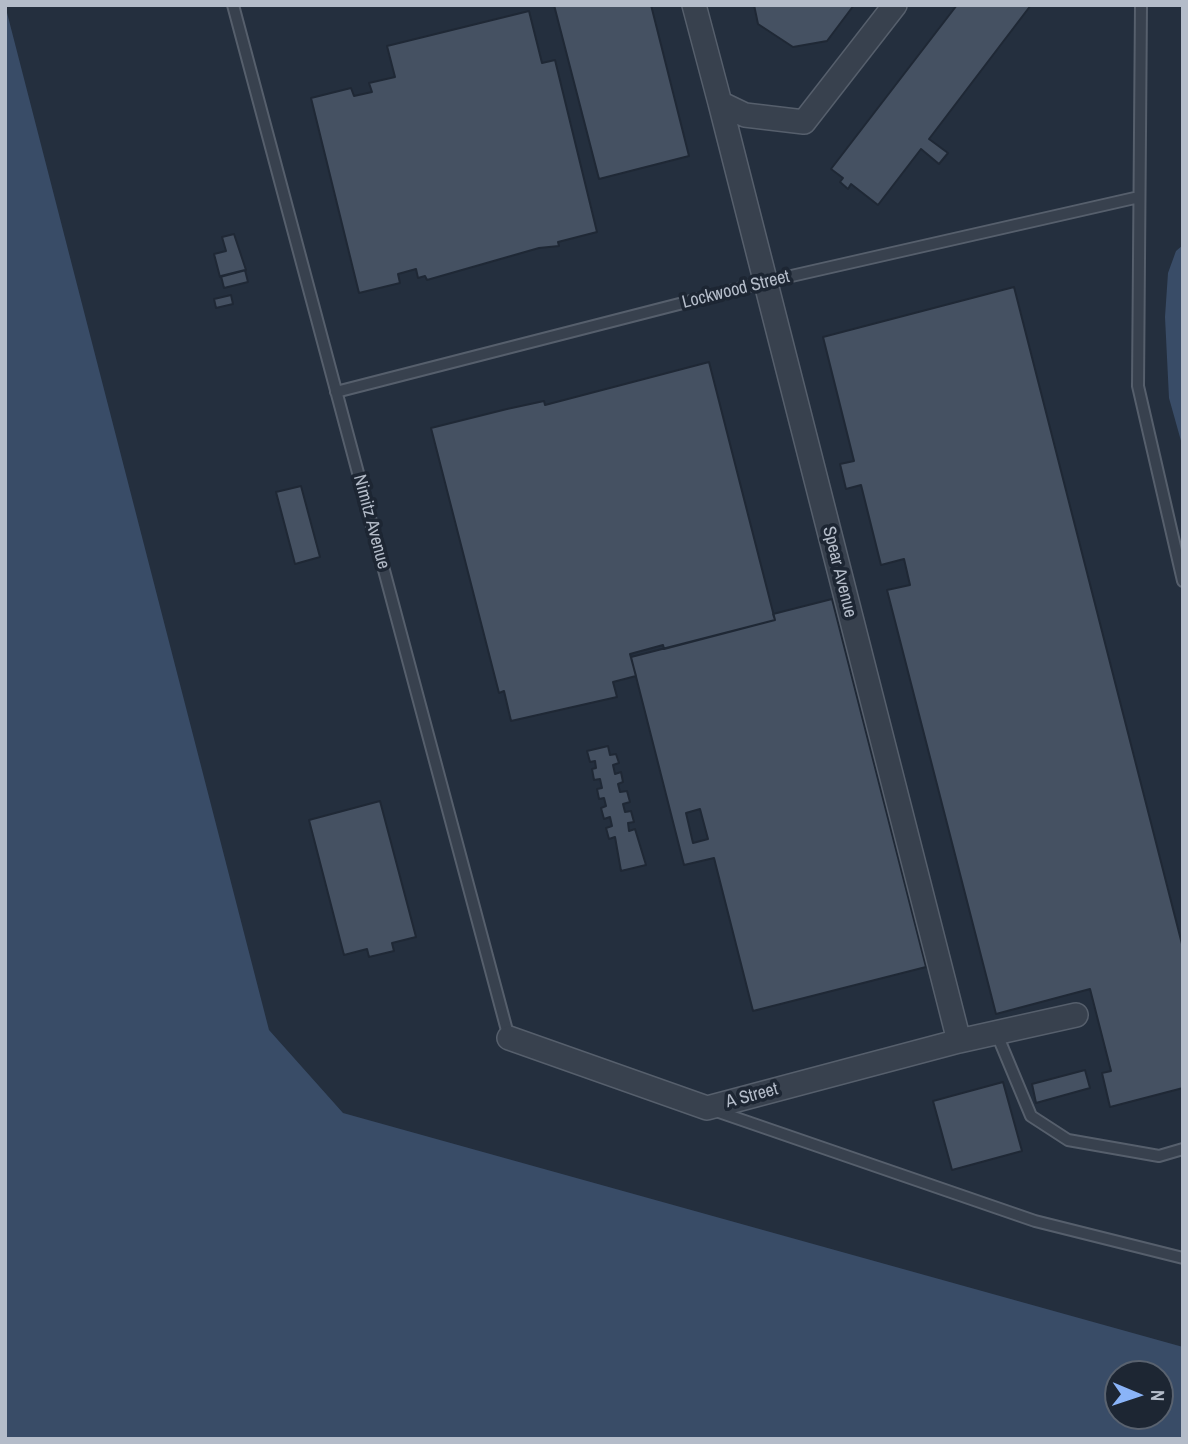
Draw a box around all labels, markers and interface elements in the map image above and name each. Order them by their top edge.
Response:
street label: Lockwood Street [680,266,792,314]
street label: Nimitz Avenue [348,473,394,571]
street label: Spear Avenue [817,524,861,620]
street label: A Street [723,1079,781,1113]
north arrow [1104,1360,1174,1430]
text: N [1145,1390,1171,1402]

